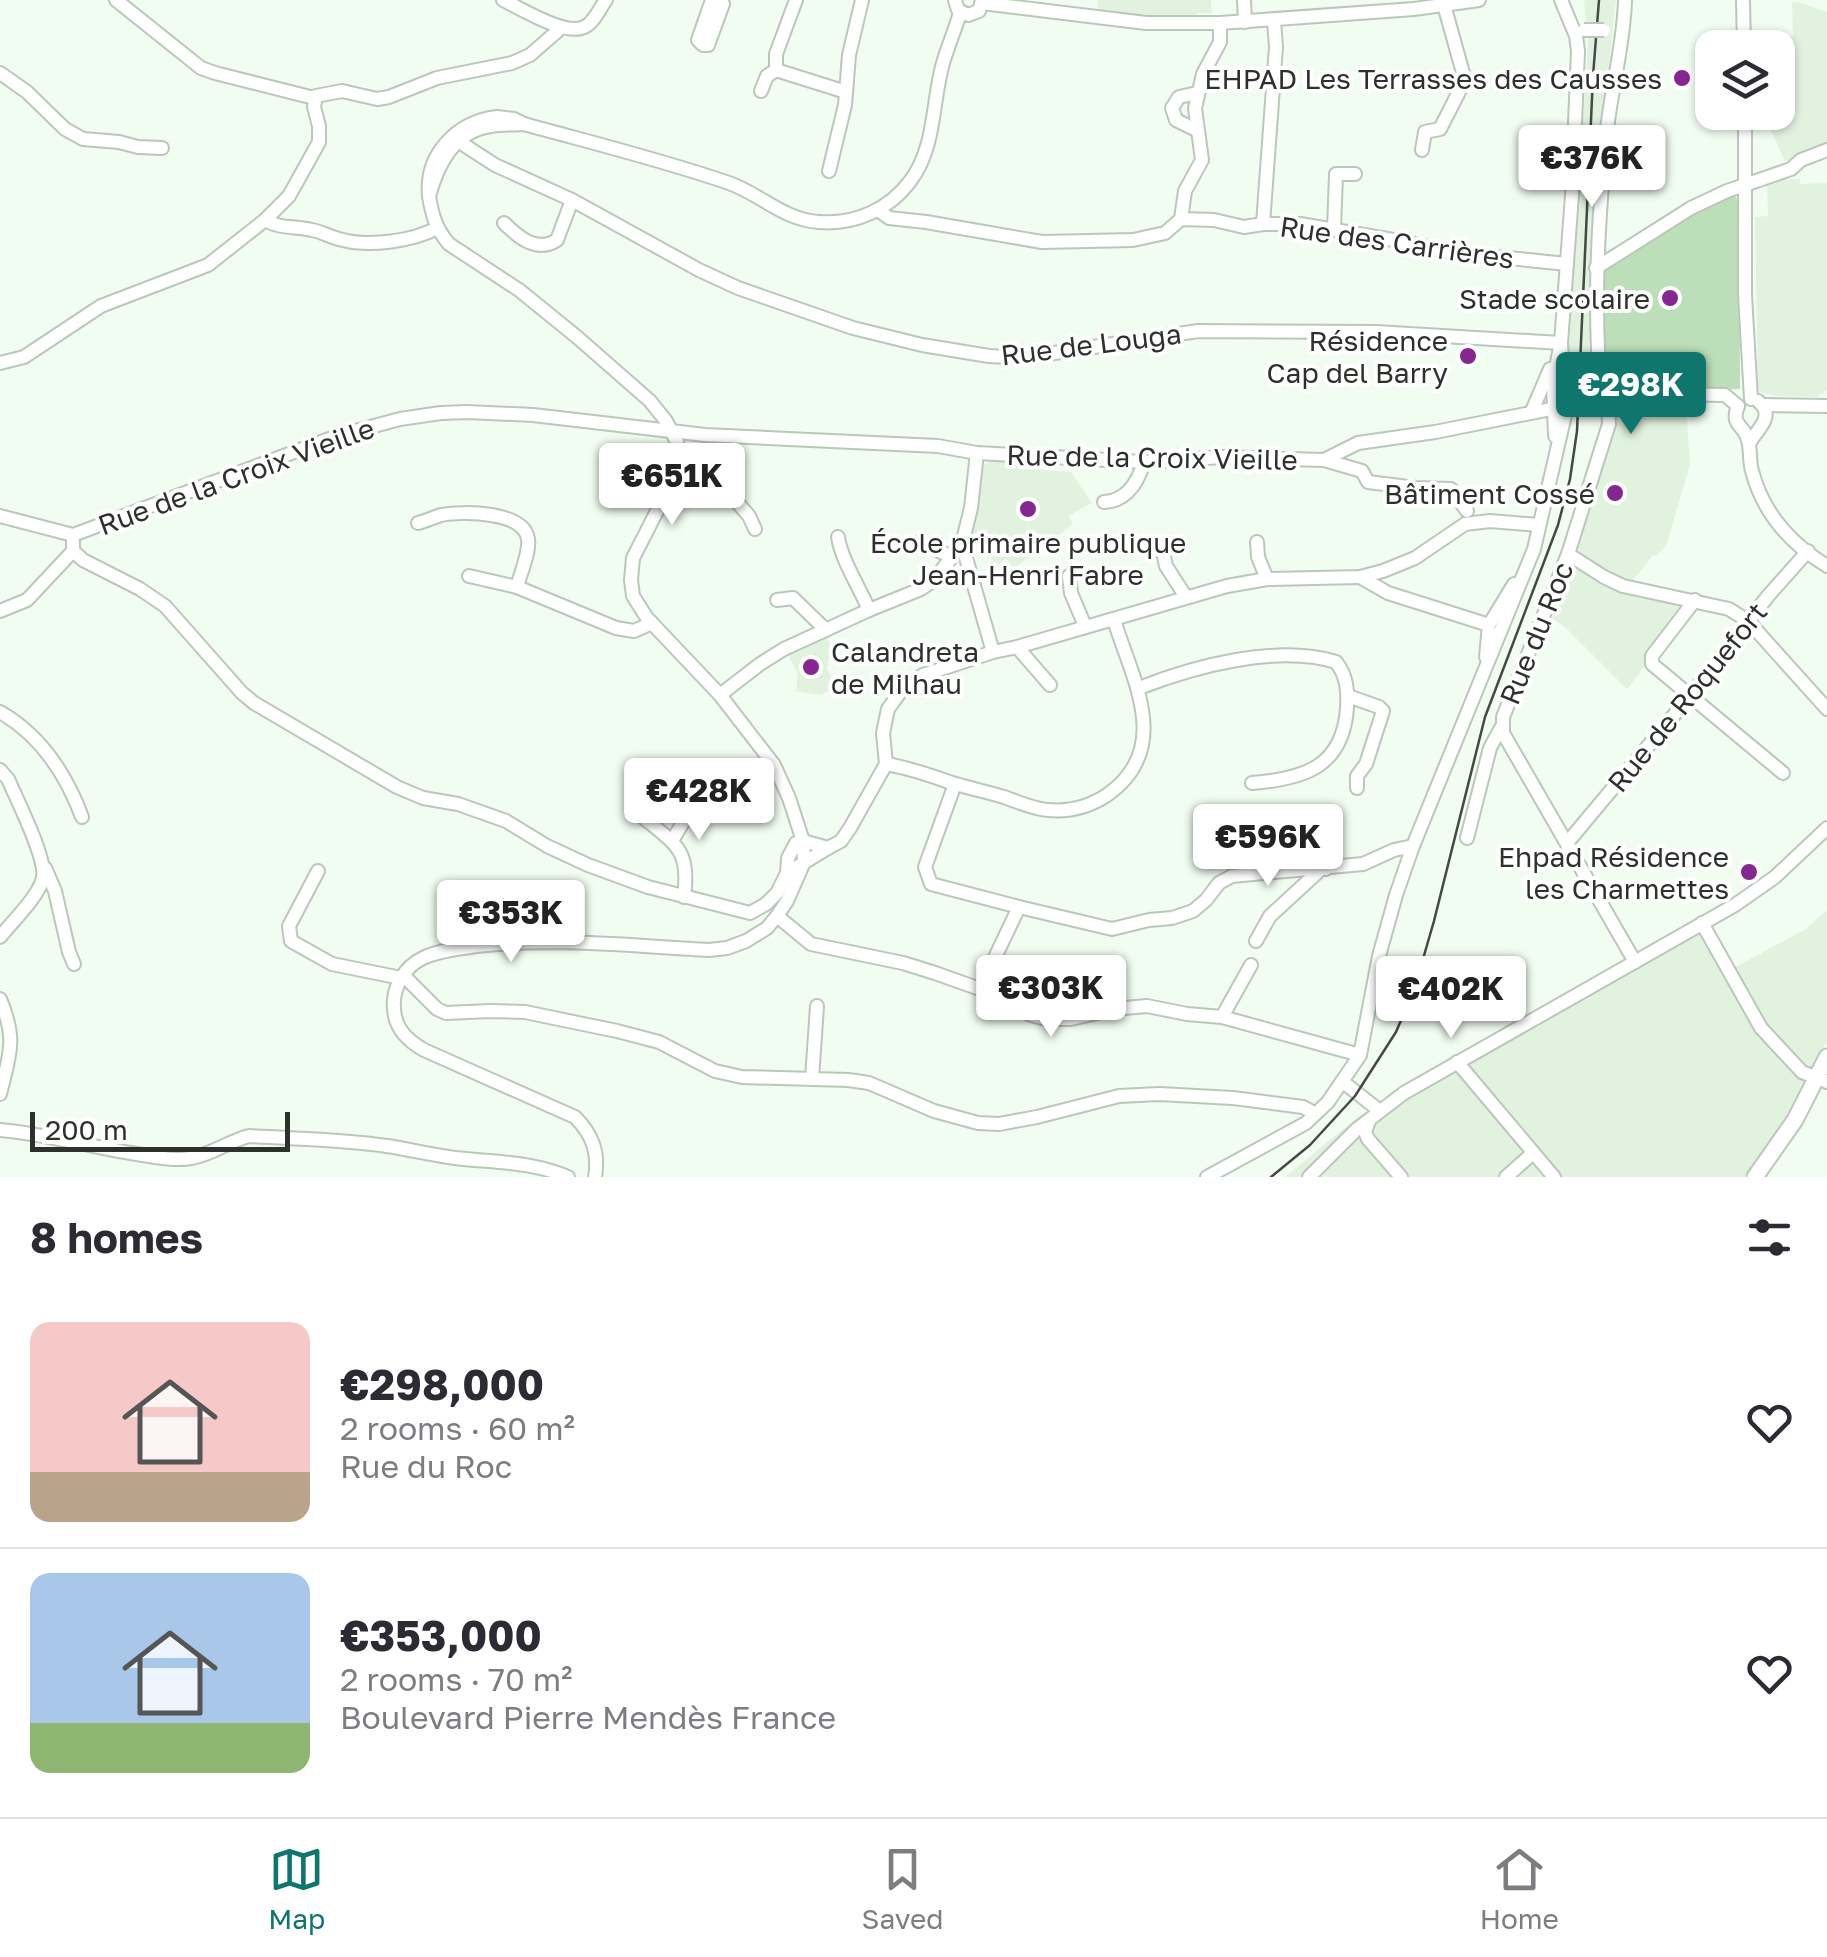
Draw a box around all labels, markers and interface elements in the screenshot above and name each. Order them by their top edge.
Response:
map controls [1695,30,1795,130]
button: layers [1695,30,1795,130]
place label: EHPAD Les Terrasses des Causses [1204,62,1662,95]
marker: EHPAD Les Terrasses des Causses [1671,67,1693,89]
pin: €376K [1522,125,1662,210]
text: €376K [1540,138,1644,176]
street label: Rue des Carrières [1278,209,1516,275]
place label: Stade scolaire [1459,282,1650,315]
marker: Stade scolaire [1659,287,1681,309]
street label: Rue de Louga [999,317,1183,371]
place label: Résidence Cap del Barry [1267,324,1448,389]
marker: Résidence Cap del Barry [1457,345,1479,367]
pin: €298K [1561,352,1701,437]
text: €298K [1578,365,1684,403]
street label: Rue de la Croix Vieille [94,411,378,541]
street label: Rue de la Croix Vieille [1006,438,1298,476]
pin: €651K [602,443,742,528]
text: €651K [621,456,723,494]
place label: Bâtiment Cossé [1384,477,1595,510]
marker: Bâtiment Cossé [1604,482,1626,504]
marker: École primaire publique Jean-Henri Fabre [1017,498,1039,520]
place label: École primaire publique Jean-Henri Fabre [870,526,1186,591]
street label: Rue du Roc [1492,557,1580,709]
street label: Rue de Roquefort [1600,596,1774,798]
place label: Calandreta de Milhau [831,635,979,700]
marker: Calandreta de Milhau [800,656,822,678]
pin: €428K [629,758,769,843]
text: €428K [646,771,752,809]
pin: €596K [1198,804,1338,889]
text: €596K [1215,817,1321,855]
place label: Ehpad Résidence les Charmettes [1498,840,1729,905]
marker: Ehpad Résidence les Charmettes [1738,861,1760,883]
pin: €353K [441,880,581,965]
text: €353K [459,893,563,931]
pin: €303K [981,955,1121,1040]
pin: €402K [1381,956,1521,1041]
text: €303K [998,968,1104,1006]
text: €402K [1398,969,1504,1007]
scale bar [30,1107,290,1152]
text: 200 m [45,1113,128,1146]
icon: filters [1742,1210,1797,1265]
text: 8 homes [30,1212,203,1262]
text: €298,000 [340,1359,544,1409]
icon: home [110,1362,230,1482]
icon: heart [1742,1395,1797,1450]
text: 2 rooms · 60 m² [340,1409,575,1447]
text: Rue du Roc [340,1447,512,1485]
text: €353,000 [340,1610,542,1660]
icon: home [110,1613,230,1733]
icon: heart [1742,1646,1797,1701]
text: 2 rooms · 70 m² [340,1660,573,1698]
text: Boulevard Pierre Mendès France [340,1698,836,1736]
tab: Map [268,1842,325,1935]
tab: Saved [862,1842,943,1935]
tab: Home [1480,1842,1559,1935]

